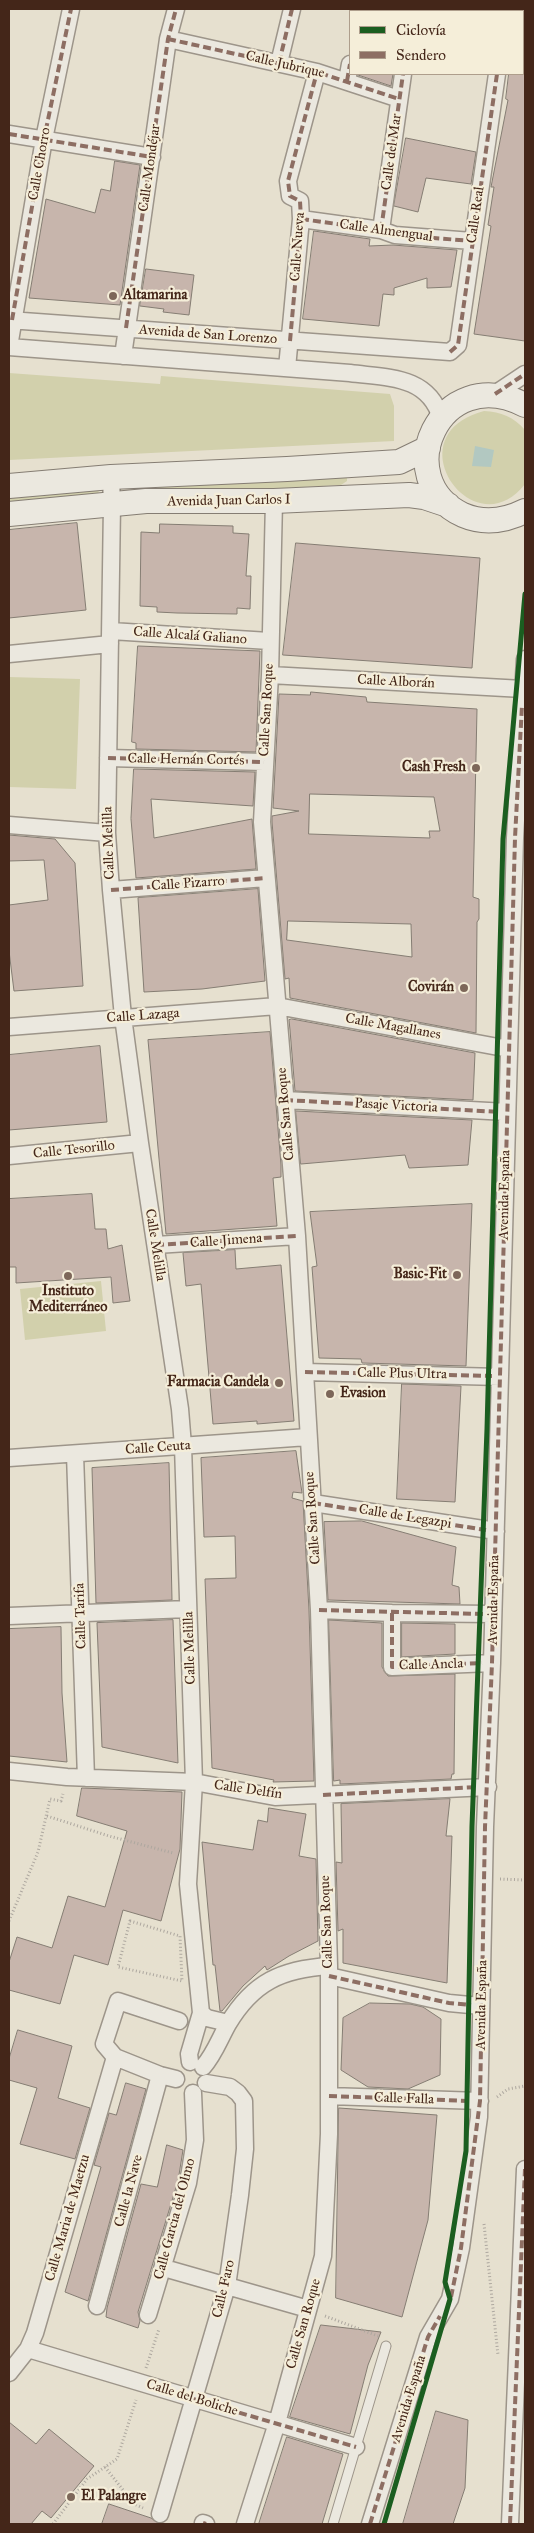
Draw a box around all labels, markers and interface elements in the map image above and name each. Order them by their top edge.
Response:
legend [349,10,524,75]
text: Ciclovía [396,21,446,39]
text: Sendero [396,46,446,64]
street label: Calle Jubrique [244,48,326,82]
street label: Calle del Mar [378,113,406,191]
street label: Calle Mondéjar [136,123,164,213]
street label: Calle Chorro [25,126,55,202]
street label: Calle Real [464,186,488,244]
street label: Calle Nueva [287,212,309,282]
street label: Calle Almengual [338,216,434,246]
place label: Altamarina [123,288,187,304]
marker: Altamarina [107,290,119,302]
street label: Avenida de San Lorenzo [138,322,278,348]
street label: Avenida Juan Carlos I [167,492,291,510]
street label: Calle Alcalá Galiano [133,624,247,648]
street label: Calle San Roque [256,663,278,757]
street label: Calle Alborán [357,672,435,692]
street label: Calle Hernán Cortés [127,751,245,769]
place label: Cash Fresh [402,760,466,776]
marker: Cash Fresh [470,762,482,774]
street label: Calle Melilla [99,806,119,880]
street label: Calle Pizarro [151,873,225,895]
place label: Covirán [408,980,454,996]
marker: Covirán [458,982,470,994]
street label: Calle Lazaga [106,1005,180,1027]
street label: Calle Magallanes [344,1010,442,1044]
street label: Calle San Roque [274,1067,298,1161]
street label: Pasaje Victoria [354,1095,438,1117]
street label: Calle Tesorillo [32,1137,116,1163]
street label: Avenida España [496,1150,514,1240]
street label: Calle Melilla [141,1208,169,1282]
street label: Calle Jimena [189,1230,263,1252]
place label: Basic-Fit [393,1267,447,1283]
marker: Basic-Fit [451,1269,463,1281]
marker: Instituto Mediterráneo [62,1270,74,1282]
place label: Instituto Mediterráneo [29,1284,107,1316]
street label: Calle Plus Ultra [357,1365,447,1383]
place label: Farmacia Candela [167,1375,269,1391]
marker: Farmacia Candela [273,1377,285,1389]
place label: Evasion [340,1386,386,1402]
marker: Evasion [324,1388,336,1400]
street label: Calle Ceuta [125,1437,191,1459]
street label: Calle San Roque [301,1471,325,1565]
street label: Calle de Legazpi [357,1501,453,1533]
street label: Avenida España [485,1555,503,1645]
street label: Calle Tarifa [71,1583,91,1649]
street label: Calle Melilla [180,1611,200,1685]
street label: Calle Ancla [399,1655,463,1675]
street label: Calle Delfín [213,1777,283,1803]
street label: Calle San Roque [317,1875,337,1969]
street label: Avenida España [473,1960,491,2050]
street label: Calle Falla [374,2090,434,2108]
street label: Calle Maria de Maetzu [42,2153,94,2283]
street label: Calle la Nave [111,2153,147,2229]
street label: Calle Garcia del Olmo [151,2157,199,2281]
street label: Calle Faro [209,2258,239,2320]
street label: Calle San Roque [283,2277,325,2371]
street label: Avenida España [388,2353,430,2445]
street label: Calle del Boliche [144,2376,240,2420]
place label: El Palangre [81,2489,146,2505]
marker: El Palangre [65,2491,77,2503]

